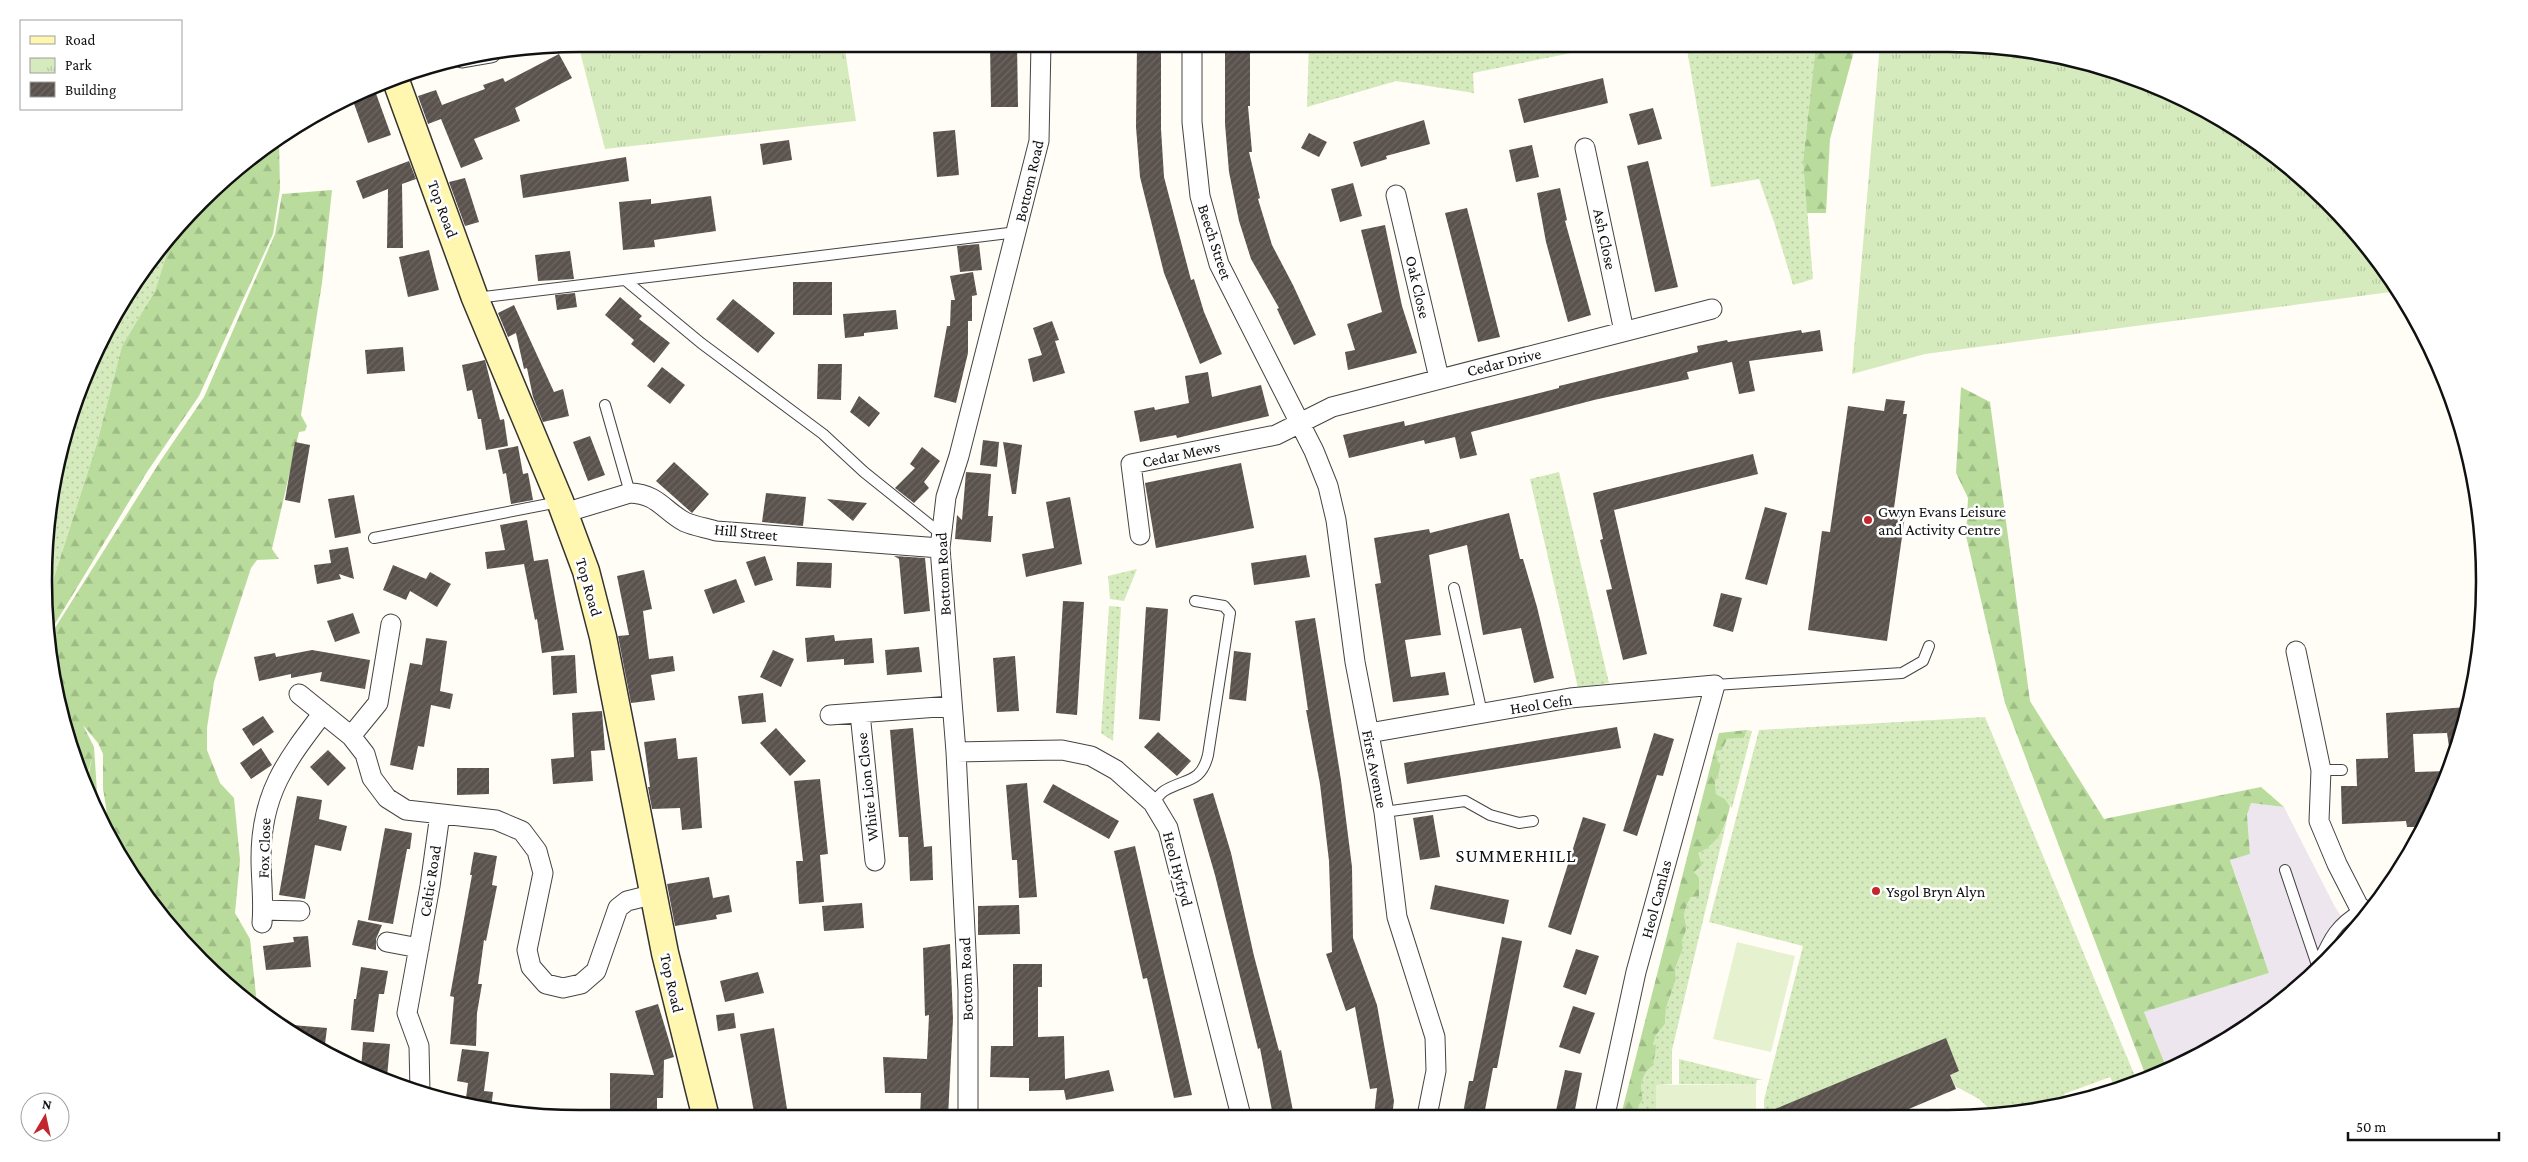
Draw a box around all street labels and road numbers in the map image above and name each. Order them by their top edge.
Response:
street label: Bottom Road [1011,138,1047,224]
street label: Top Road [424,178,461,241]
street label: Beech Street [1195,202,1235,283]
street label: Ash Close [1590,207,1620,271]
street label: Oak Close [1403,254,1433,320]
street label: Cedar Drive [1465,345,1543,379]
street label: Cedar Mews [1141,437,1221,471]
street label: Hill Street [713,520,779,544]
street label: Bottom Road [932,531,954,616]
street label: Top Road [572,556,606,619]
street label: Heol Cefn [1509,691,1574,717]
street label: First Avenue [1359,728,1391,810]
street label: White Lion Close [853,732,881,842]
street label: Fox Close [254,817,274,879]
street label: Heol Hyfryd [1159,830,1196,909]
street label: Celtic Road [416,843,444,918]
street label: Heol Camlas [1637,858,1675,940]
street label: Bottom Road [956,936,976,1021]
street label: Top Road [656,952,687,1015]

